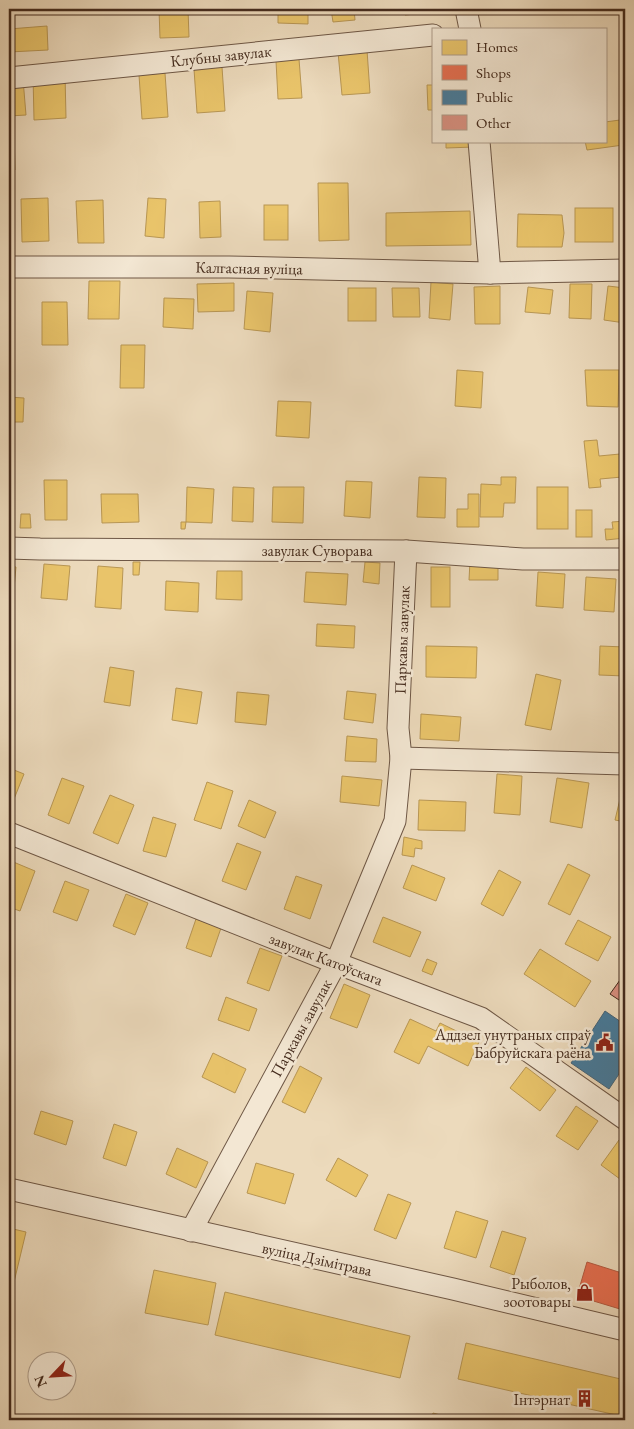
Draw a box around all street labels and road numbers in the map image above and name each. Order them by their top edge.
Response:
street label: Клубны завулак [169,40,273,72]
street label: Калгасная вуліца [195,257,303,279]
street label: завулак Суворава [261,540,373,561]
street label: Паркавы завулак [390,585,414,695]
street label: завулак Катоўскага [266,928,387,991]
street label: Паркавы завулак [265,975,337,1081]
street label: вуліца Дзімітрава [260,1237,375,1281]

